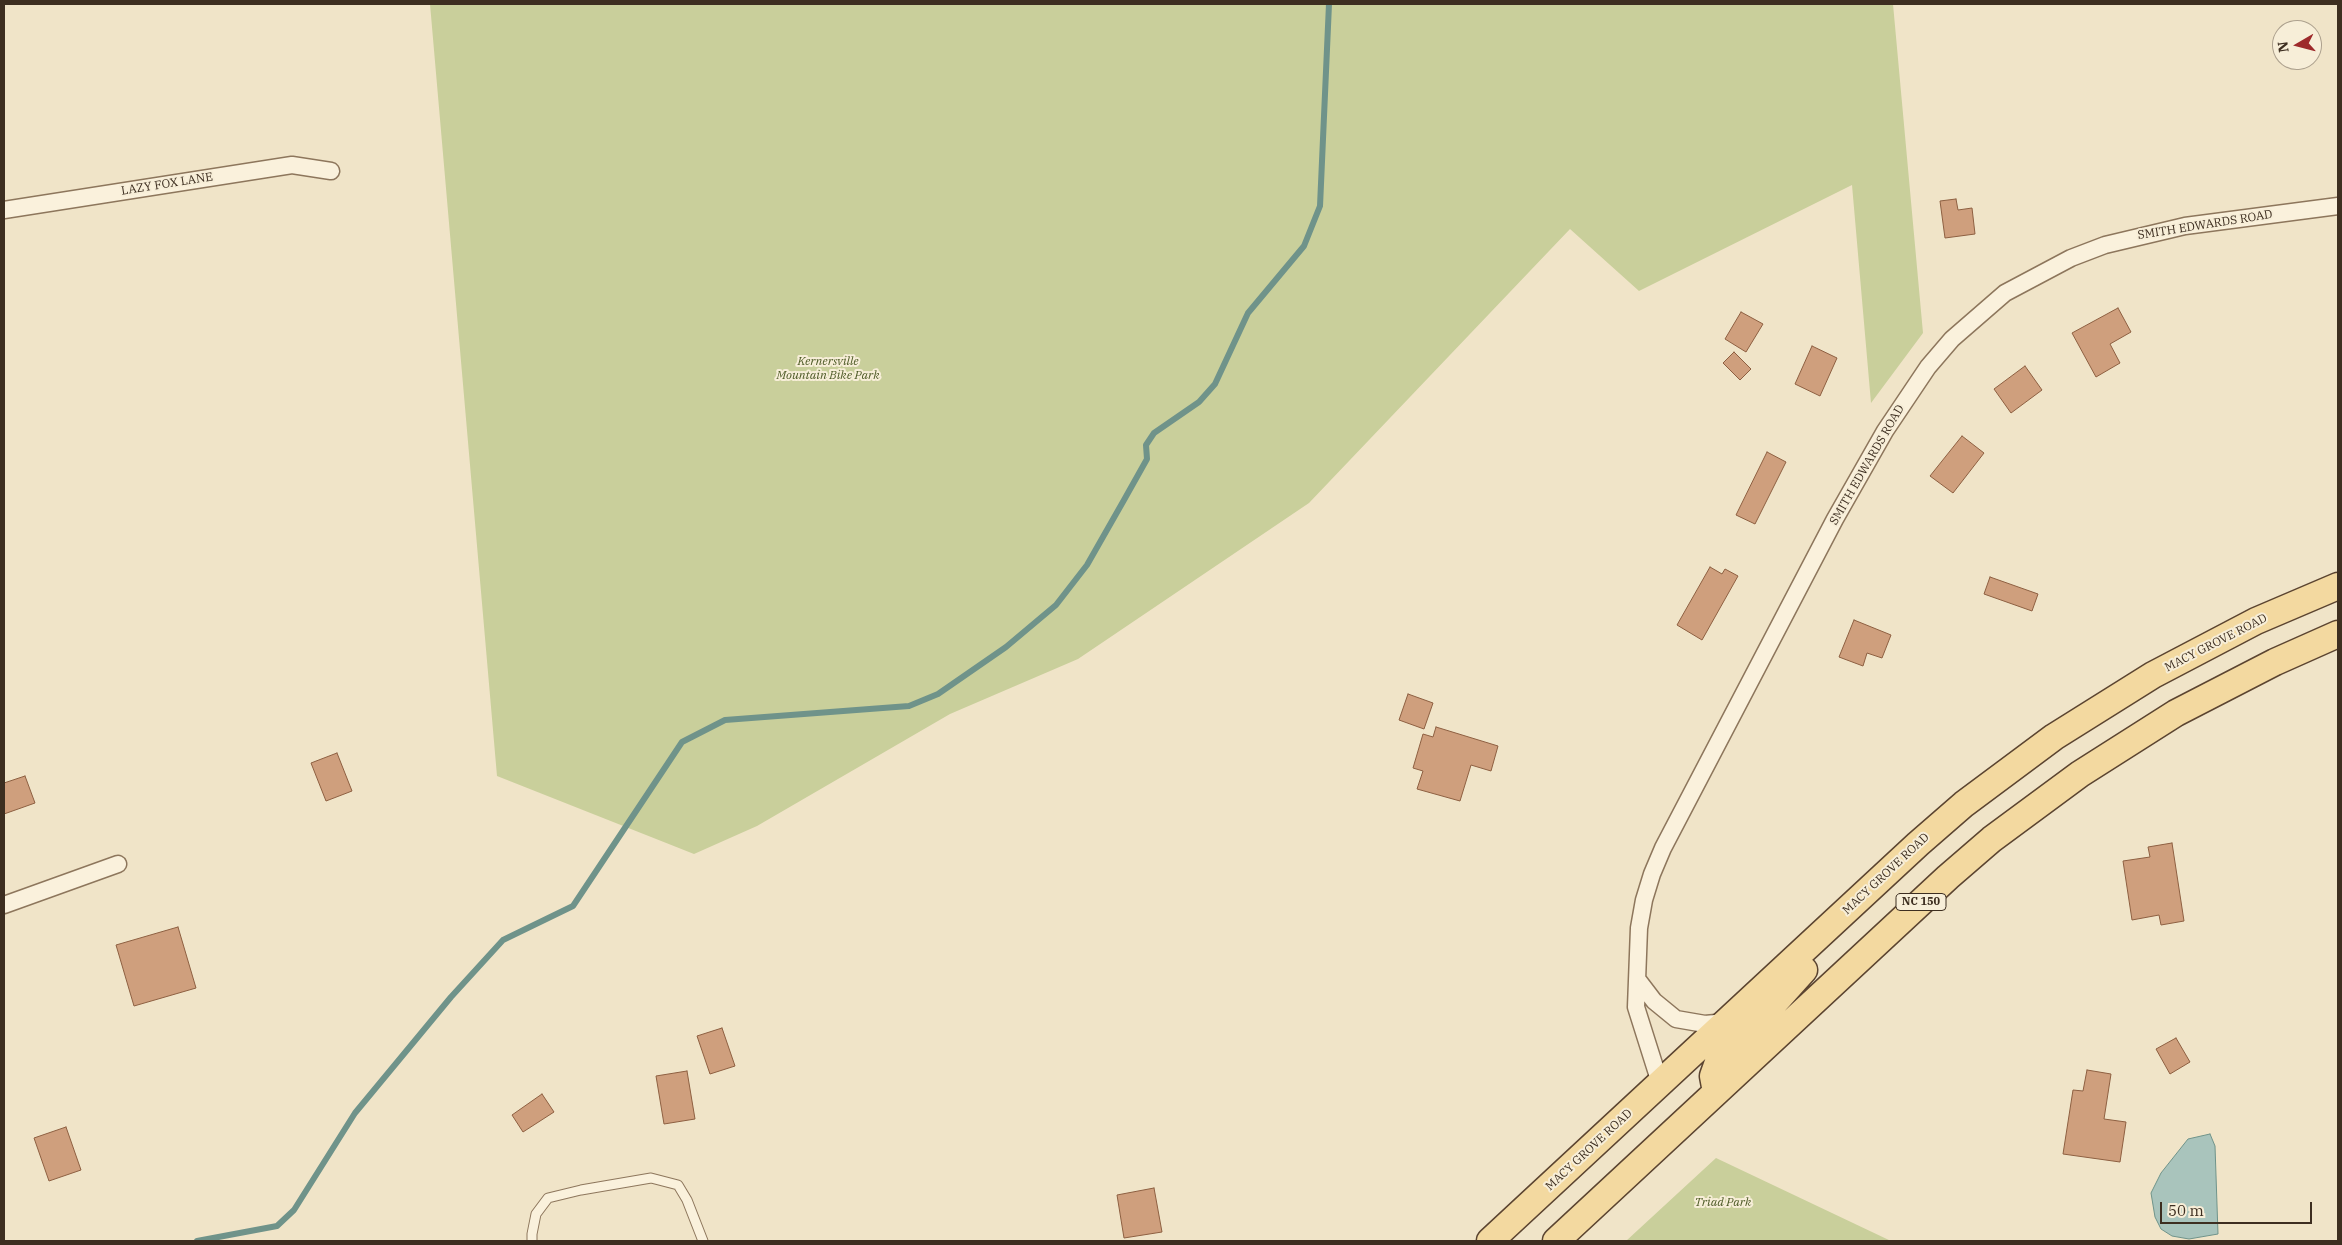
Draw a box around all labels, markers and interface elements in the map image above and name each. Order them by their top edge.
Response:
north arrow [2272,20,2322,70]
text: N [2273,40,2293,54]
street label: LAZY FOX LANE [120,170,214,198]
street label: SMITH EDWARDS ROAD [2136,207,2274,243]
park label: Kernersville Mountain Bike Park [776,355,880,383]
street label: SMITH EDWARDS ROAD [1827,402,1907,528]
street label: MACY GROVE ROAD [2162,611,2270,675]
street label: MACY GROVE ROAD [1840,830,1932,918]
road number: NC 150 [1896,894,1946,910]
street label: MACY GROVE ROAD [1543,1106,1635,1194]
scale bar [2162,1192,2314,1224]
park label: Triad Park [1695,1196,1751,1210]
text: 50 m [2168,1201,2204,1220]

